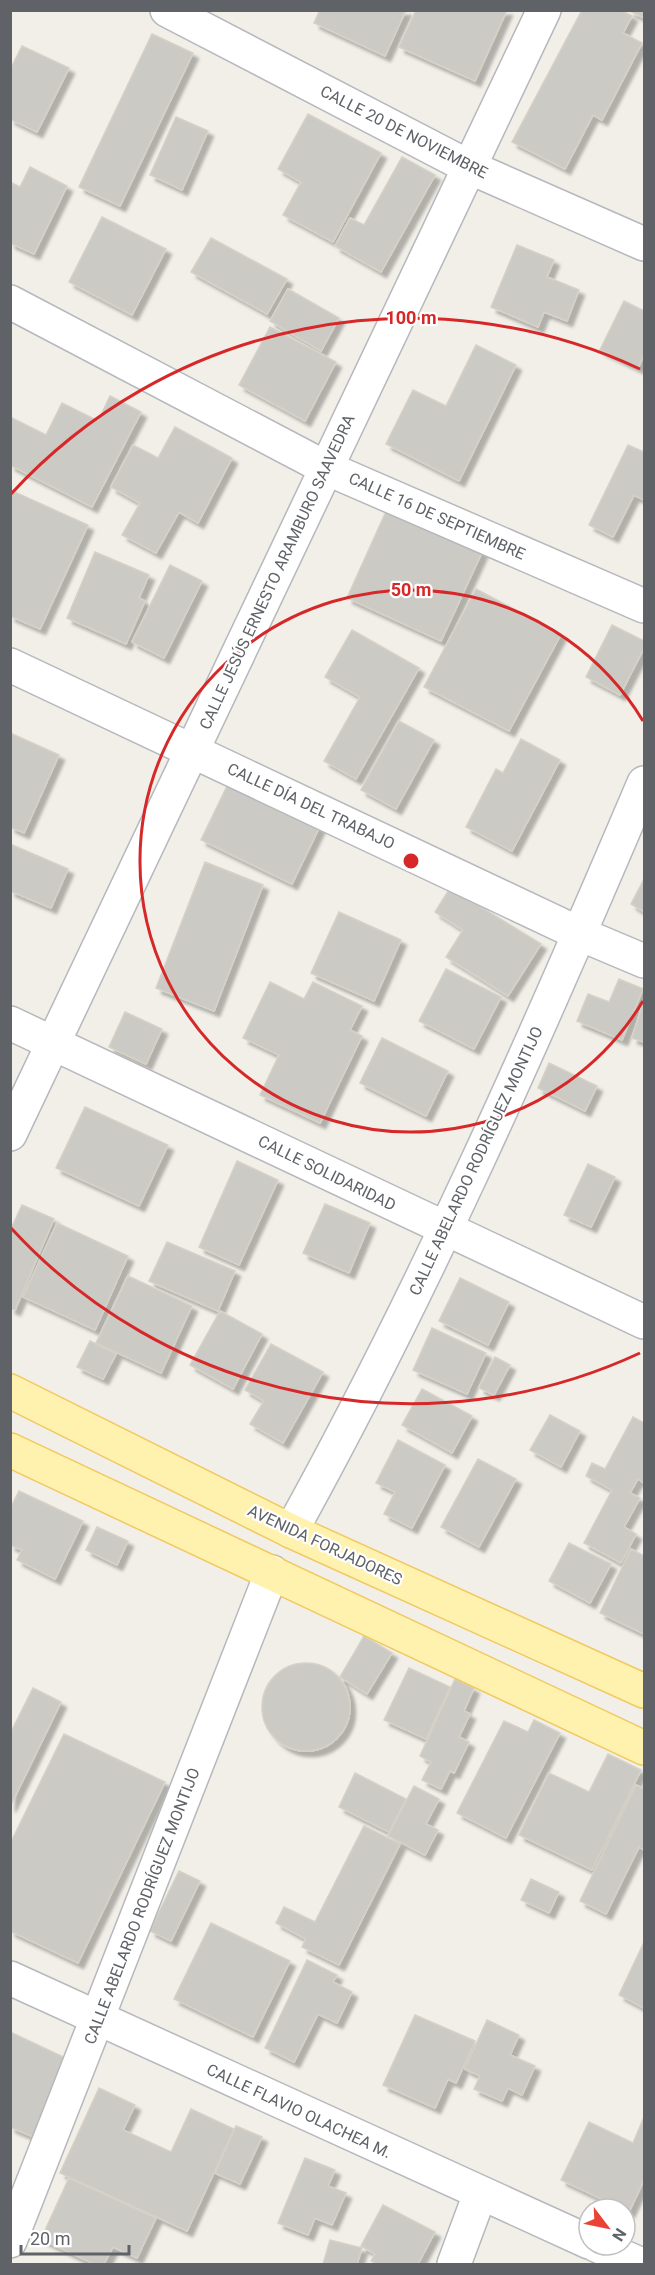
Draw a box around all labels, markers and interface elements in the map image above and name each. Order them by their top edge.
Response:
street label: CALLE 20 DE NOVIEMBRE [317,81,491,183]
text: 100 m [385,307,437,328]
street label: CALLE JESÚS ERNESTO ARAMBURO SAAVEDRA [195,411,359,733]
street label: CALLE 16 DE SEPTIEMBRE [346,468,528,564]
text: 50 m [391,579,431,600]
street label: CALLE DÍA DEL TRABAJO [224,759,398,853]
centre of rings [401,851,421,871]
street label: CALLE ABELARDO RODRÍGUEZ MONTIJO [405,1023,547,1299]
street label: CALLE SOLIDARIDAD [255,1131,399,1215]
street label: AVENIDA FORJADORES [245,1501,405,1589]
street label: CALLE ABELARDO RODRÍGUEZ MONTIJO [80,1765,204,2047]
street label: CALLE FLAVIO OLACHEA M. [204,2060,394,2162]
north arrow [577,2197,637,2257]
scale bar [21,2218,129,2256]
text: N [608,2225,630,2245]
text: 20 m [30,2228,70,2249]

